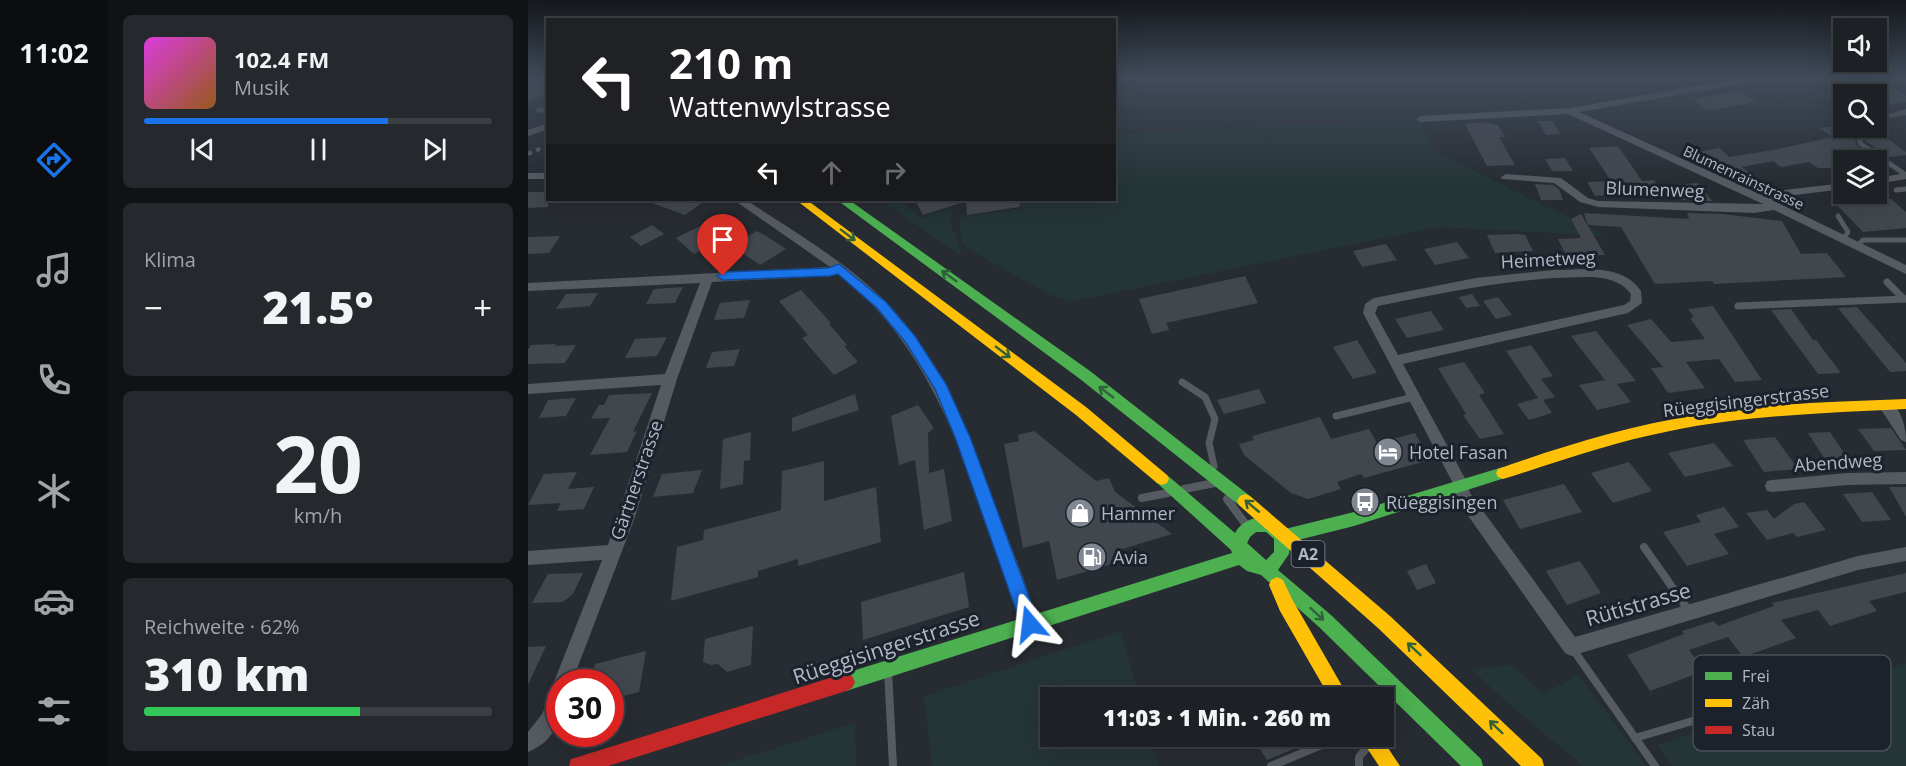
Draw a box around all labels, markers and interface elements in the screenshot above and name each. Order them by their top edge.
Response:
map controls [1833,18,1887,204]
button: sound [1833,18,1887,72]
text: 11:02 [19,34,89,71]
text: 210 m [669,34,793,91]
icon: left [570,42,648,120]
text: 102.4 FM [234,44,329,74]
text: Musik [234,74,289,101]
button: search [1833,84,1887,138]
text: Wattenwylstrasse [669,88,891,125]
icon: previous [186,133,219,166]
icon: pause [302,133,335,166]
icon: next [418,133,451,166]
icon: directions [33,139,75,181]
street label: Blumenrainstrasse [1680,140,1808,214]
button: layers [1833,150,1887,204]
icon: left [752,156,785,189]
icon: ahead [815,156,848,189]
icon: right [878,156,911,189]
street label: Blumenweg [1605,175,1705,203]
pin [697,214,748,276]
icon: arrive [706,223,739,256]
one-way arrow [839,228,855,241]
street label: Heimetweg [1500,245,1596,273]
text: Klima [144,246,196,273]
icon: music [33,249,75,291]
one-way arrow [941,270,957,283]
text: 21.5° [262,276,374,337]
text: − [144,285,163,330]
text: + [473,285,492,330]
one-way arrow [995,346,1011,359]
icon: phone [33,359,75,401]
street label: Rüeggisingerstrasse [1661,378,1831,422]
one-way arrow [1099,385,1115,398]
text: 20 [273,410,363,516]
street label: Gärtnerstrasse [604,417,668,543]
hotel icon: Hotel Fasan [1372,436,1404,468]
place label: Hotel Fasan [1409,440,1508,464]
street label: Abendweg [1793,447,1883,477]
icon: climate [33,470,75,512]
bus stop icon: Rüeggisingen [1349,486,1381,518]
place label: Rüeggisingen [1386,490,1497,514]
shop icon: Hammer [1064,497,1096,529]
one-way arrow [1244,500,1260,513]
place label: Hammer [1101,501,1176,525]
text: km/h [294,502,342,529]
fuel station icon: Avia [1076,541,1108,573]
road number: A2 [1292,541,1324,567]
place label: Avia [1113,545,1148,569]
street label: Rütistrasse [1582,576,1694,632]
icon: car [33,580,75,622]
position arrow [998,592,1062,656]
street label: Rüeggisingerstrasse [789,604,983,690]
one-way arrow [1309,607,1324,621]
text: Reichweite · 62% [144,613,300,640]
one-way arrow [1407,642,1422,656]
text: 310 km [144,643,309,704]
legend [1693,655,1891,751]
text: Frei [1742,665,1770,687]
speed limit sign: 30 [546,669,624,747]
icon: filters [33,690,75,732]
text: Zäh [1742,692,1770,714]
text: 11:03 · 1 Min. · 260 m [1103,702,1331,732]
text: Stau [1742,719,1775,741]
one-way arrow [1489,721,1504,735]

